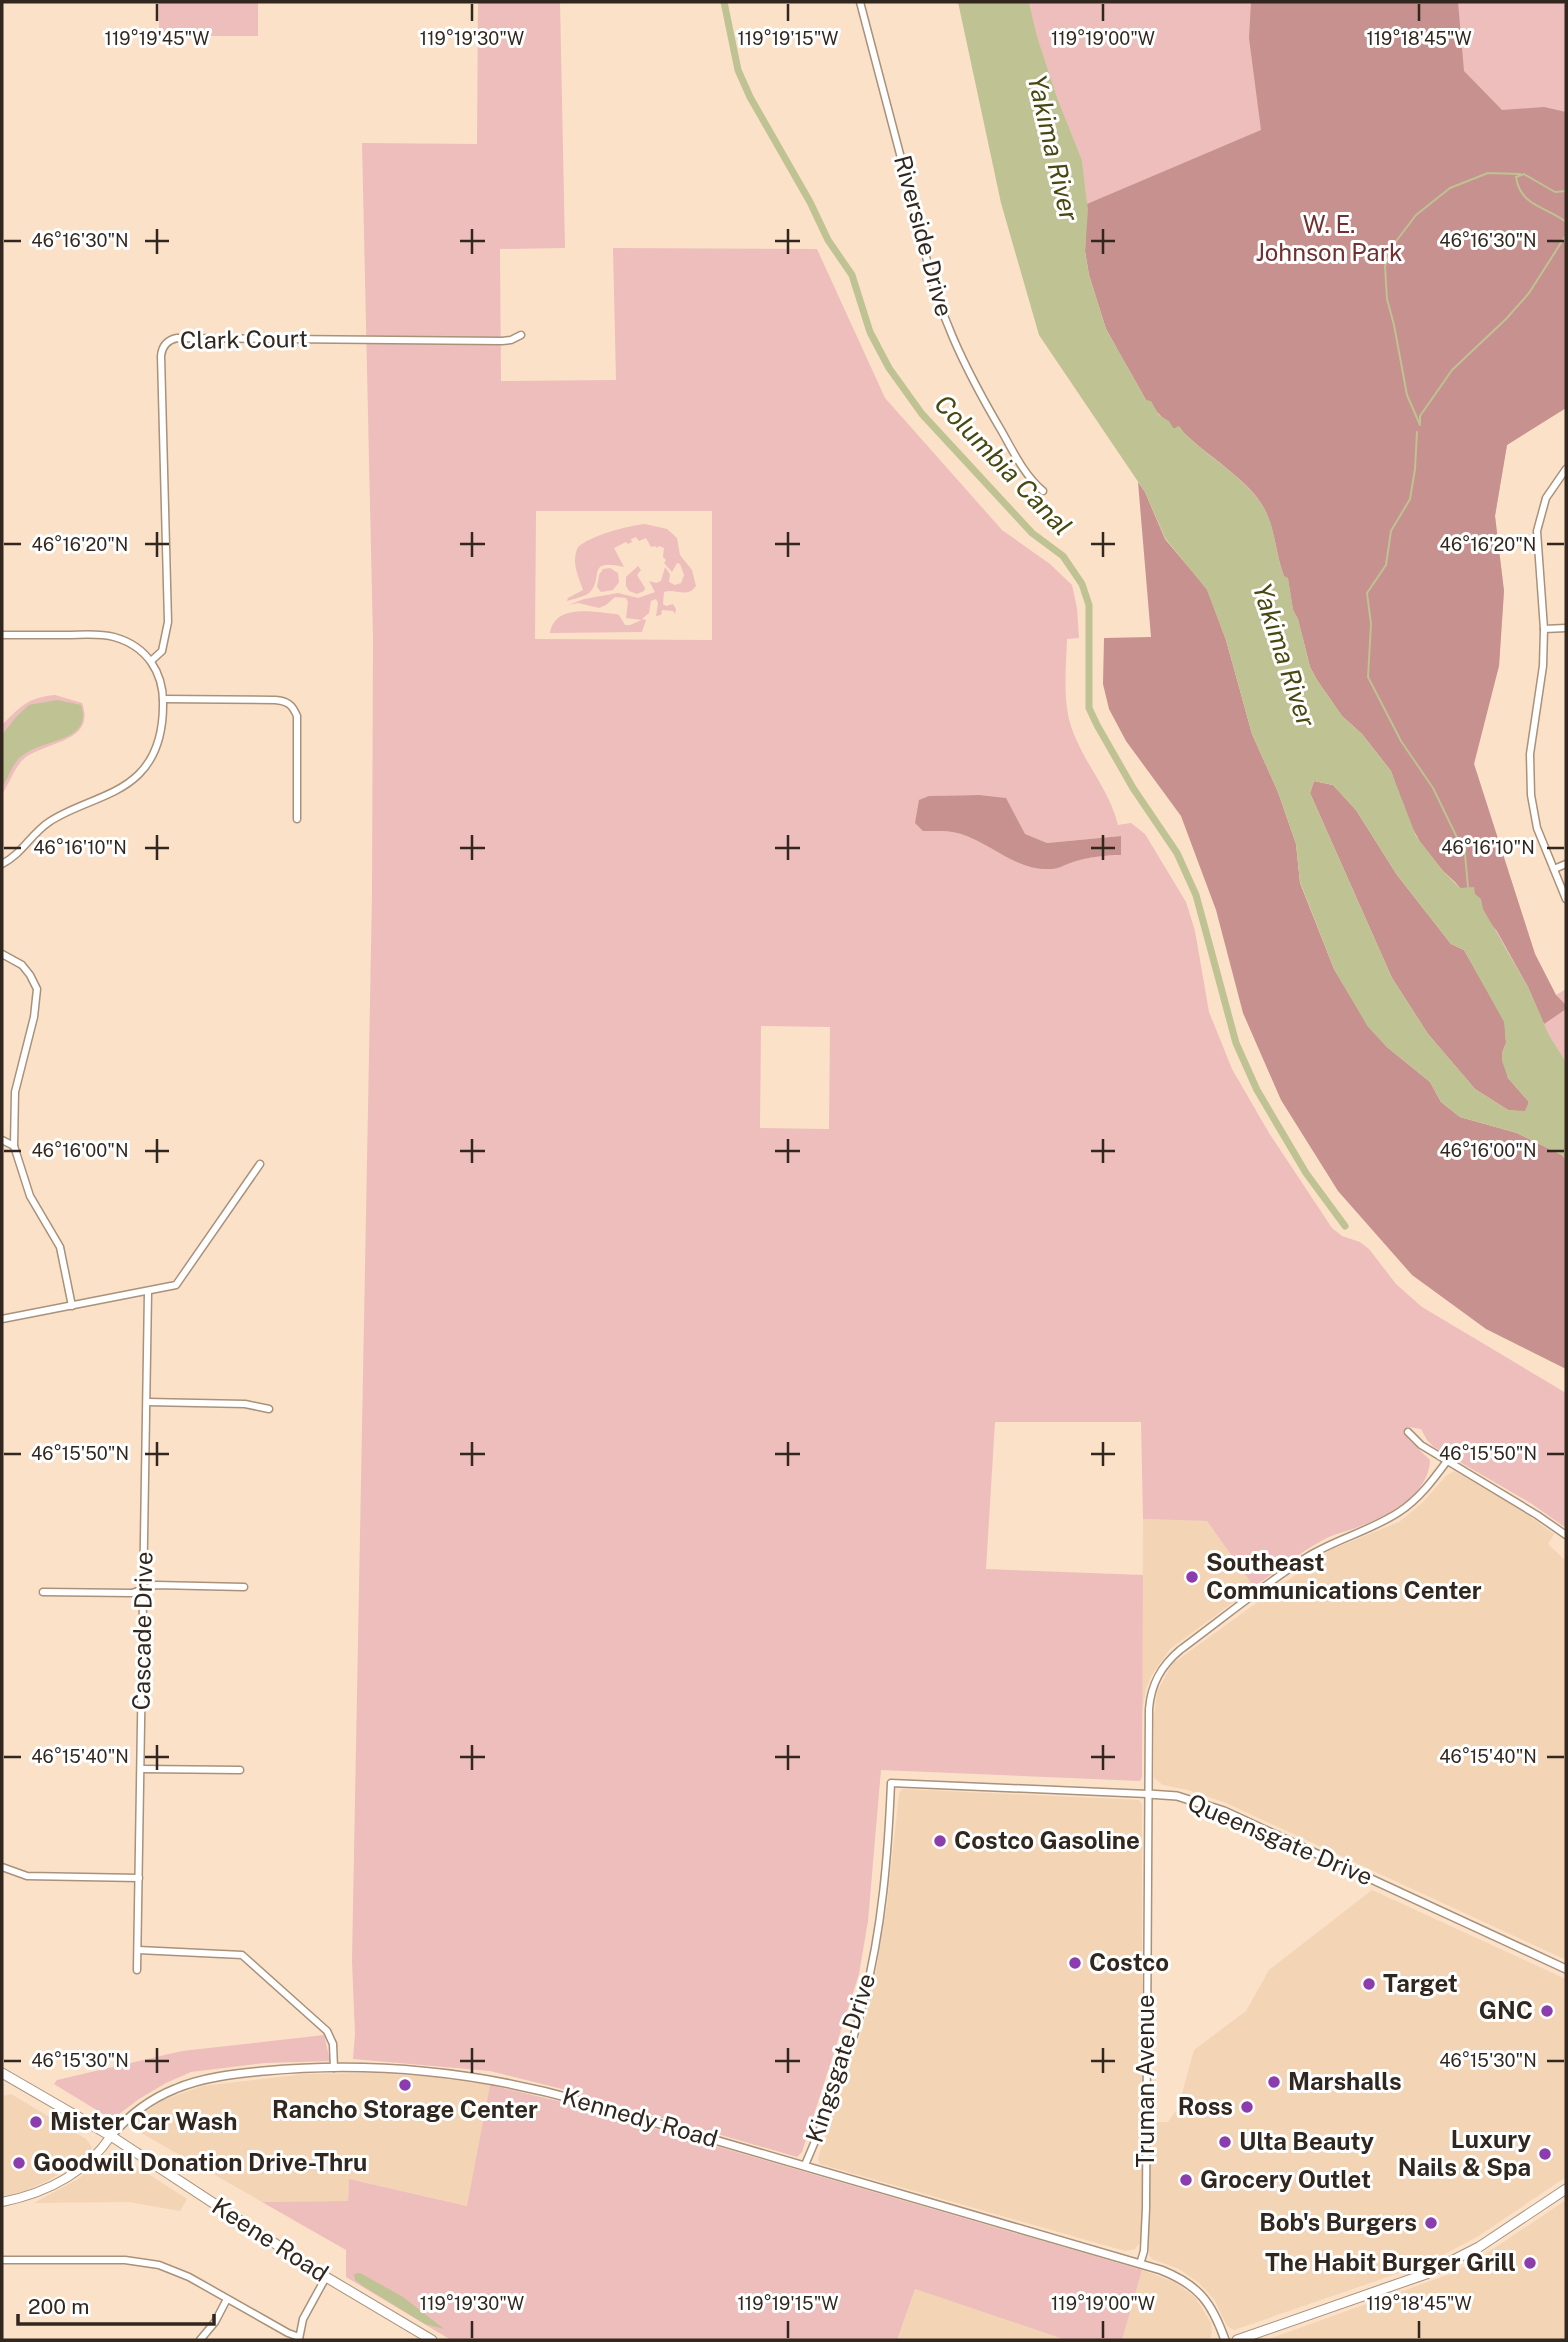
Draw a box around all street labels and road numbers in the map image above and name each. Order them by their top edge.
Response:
street label: Riverside Drive [889,152,959,319]
street label: Clark Court [180,324,308,354]
street label: Cascade Drive [127,1551,157,1711]
street label: Queensgate Drive [1184,1788,1377,1891]
street label: Kingsgate Drive [800,1970,881,2146]
street label: Truman Avenue [1131,1994,1159,2168]
street label: Kennedy Road [559,2081,721,2153]
street label: Keene Road [207,2191,334,2287]

